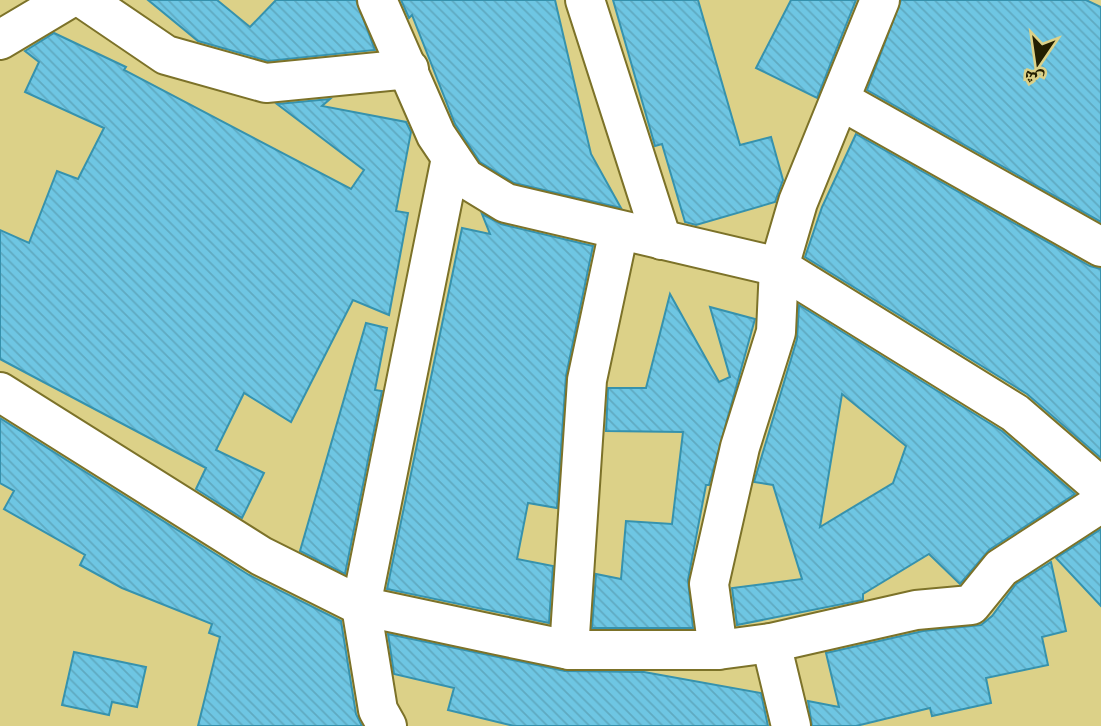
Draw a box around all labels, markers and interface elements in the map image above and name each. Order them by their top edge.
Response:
north arrow [1003,28,1073,98]
text: ش [1021,65,1047,94]

